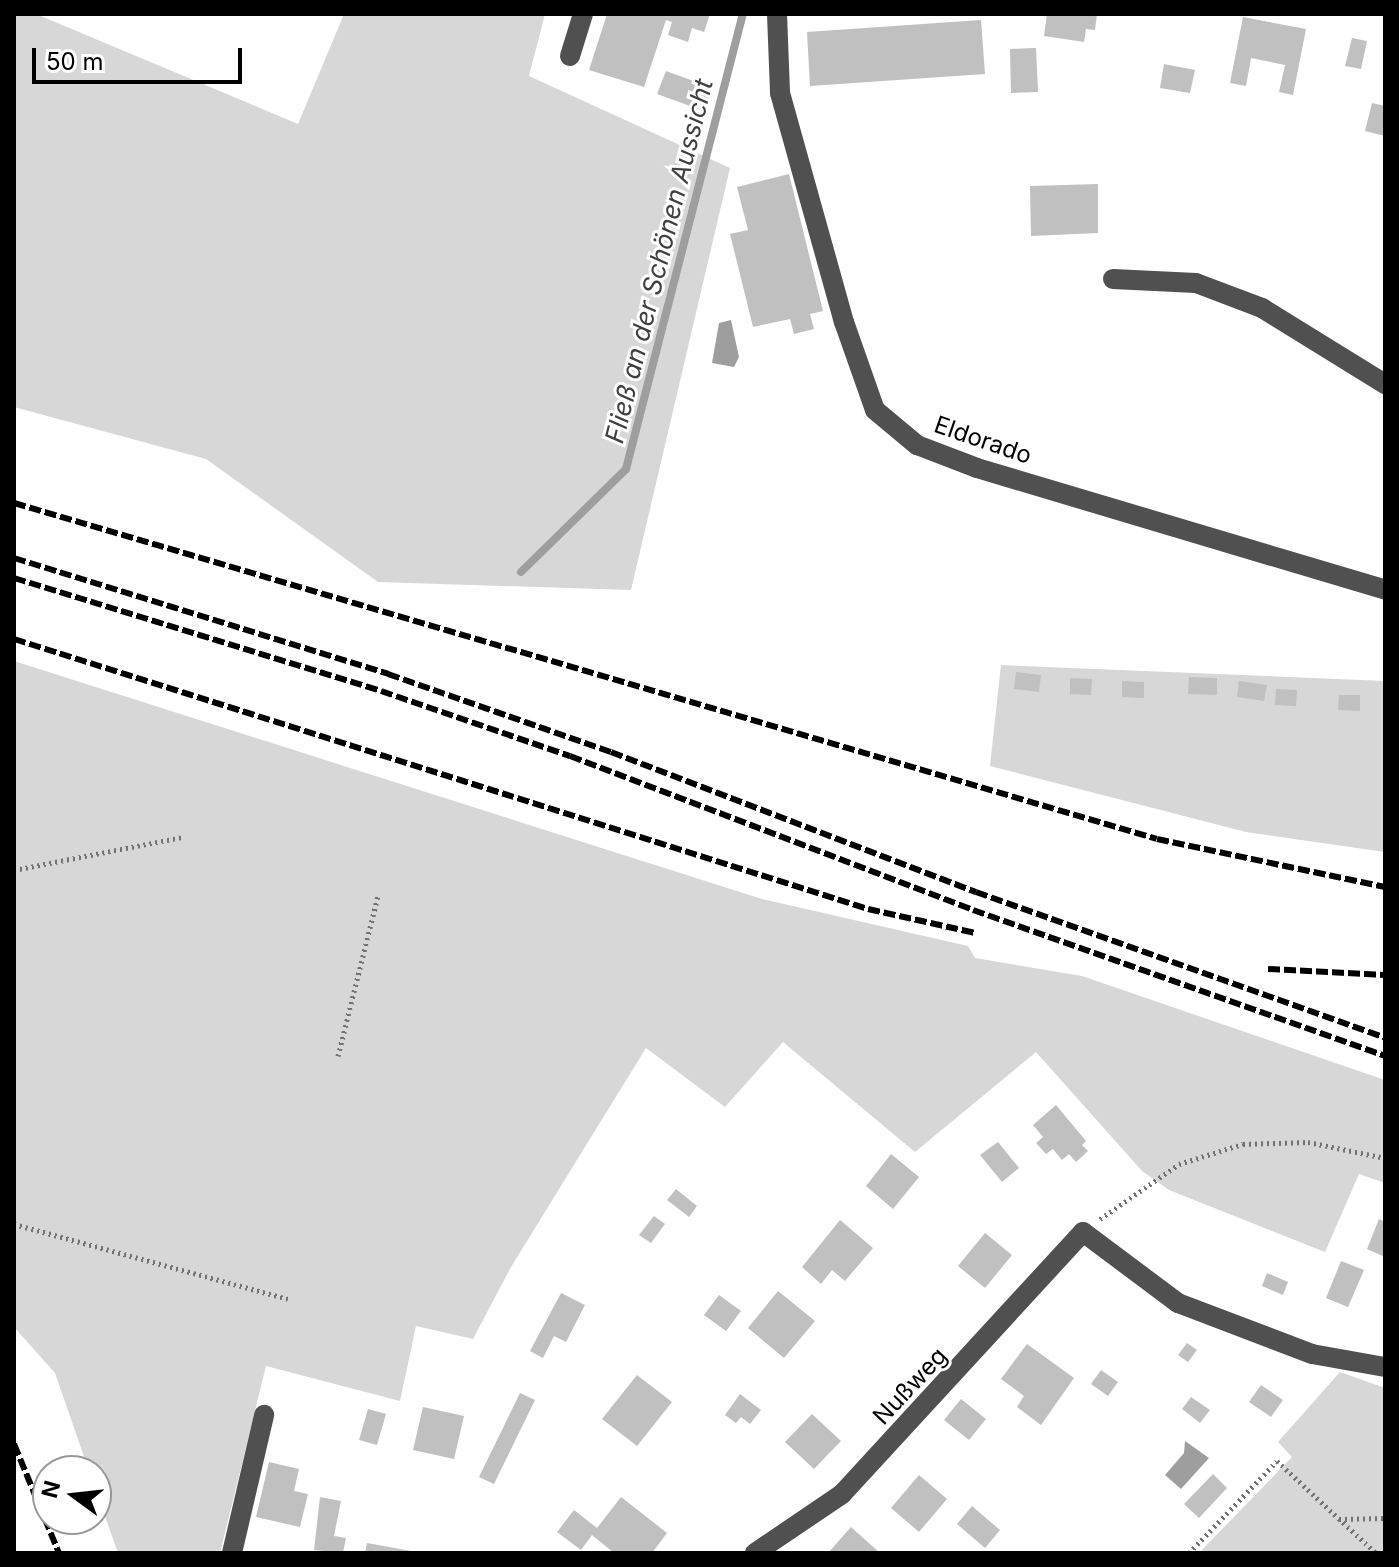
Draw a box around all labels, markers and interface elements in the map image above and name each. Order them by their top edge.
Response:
scale bar [36,32,246,82]
text: 50 m [46,47,104,76]
water label: Fließ an der Schönen Aussicht [599,76,719,446]
street label: Eldorado [931,410,1035,470]
street label: Nußweg [867,1341,953,1431]
north arrow [32,1455,112,1535]
text: N [36,1478,65,1501]

